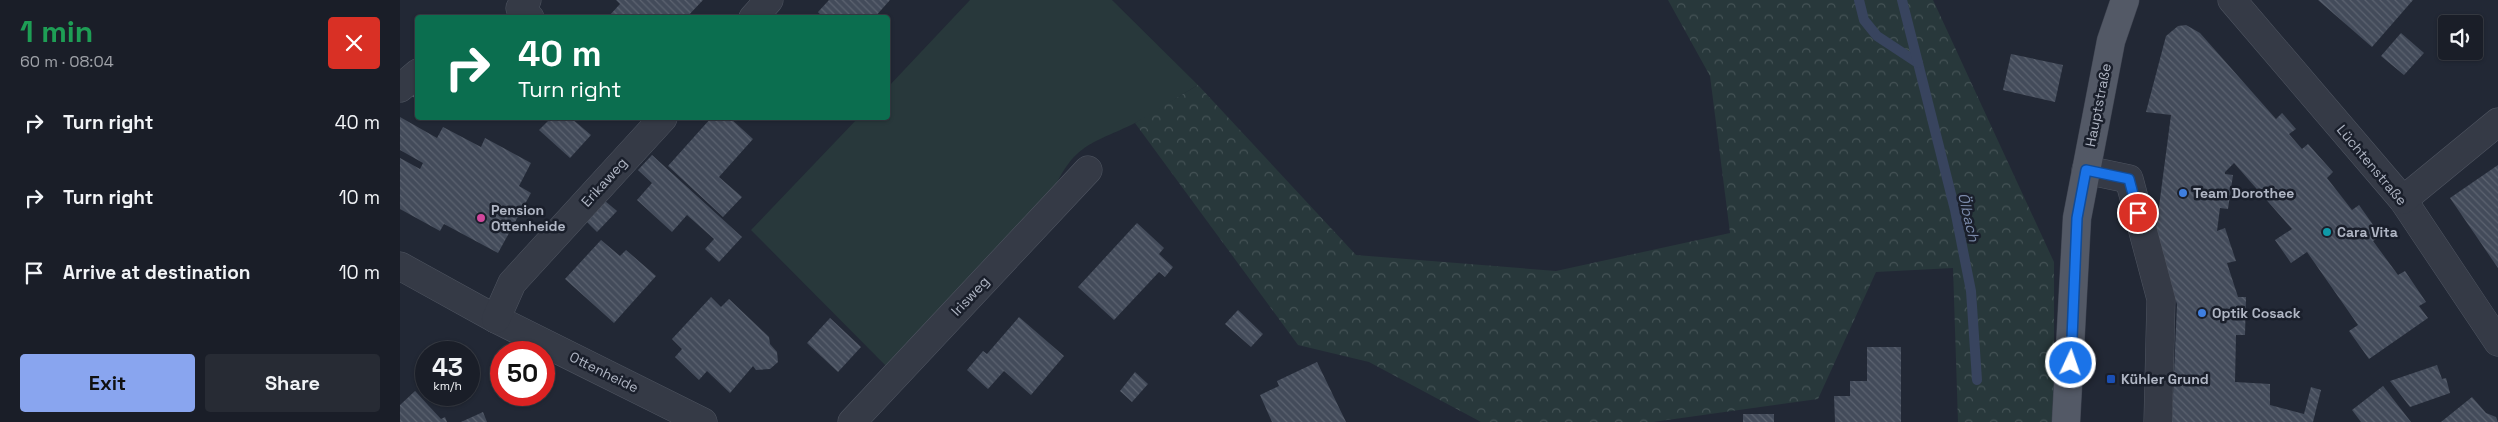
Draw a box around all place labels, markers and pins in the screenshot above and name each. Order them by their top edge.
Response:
place label: Team Dorothee [2193,184,2294,202]
marker: Team Dorothee [2177,187,2189,199]
pin [2117,192,2159,234]
place label: Pension Ottenheide [491,201,566,235]
marker: Pension Ottenheide [475,212,487,224]
place label: Cara Vita [2337,223,2398,241]
marker: Cara Vita [2321,226,2333,238]
place label: Optik Cosack [2212,304,2301,322]
marker: Optik Cosack [2196,307,2208,319]
place label: Kühler Grund [2121,370,2209,388]
marker: Kühler Grund [2105,373,2117,385]

